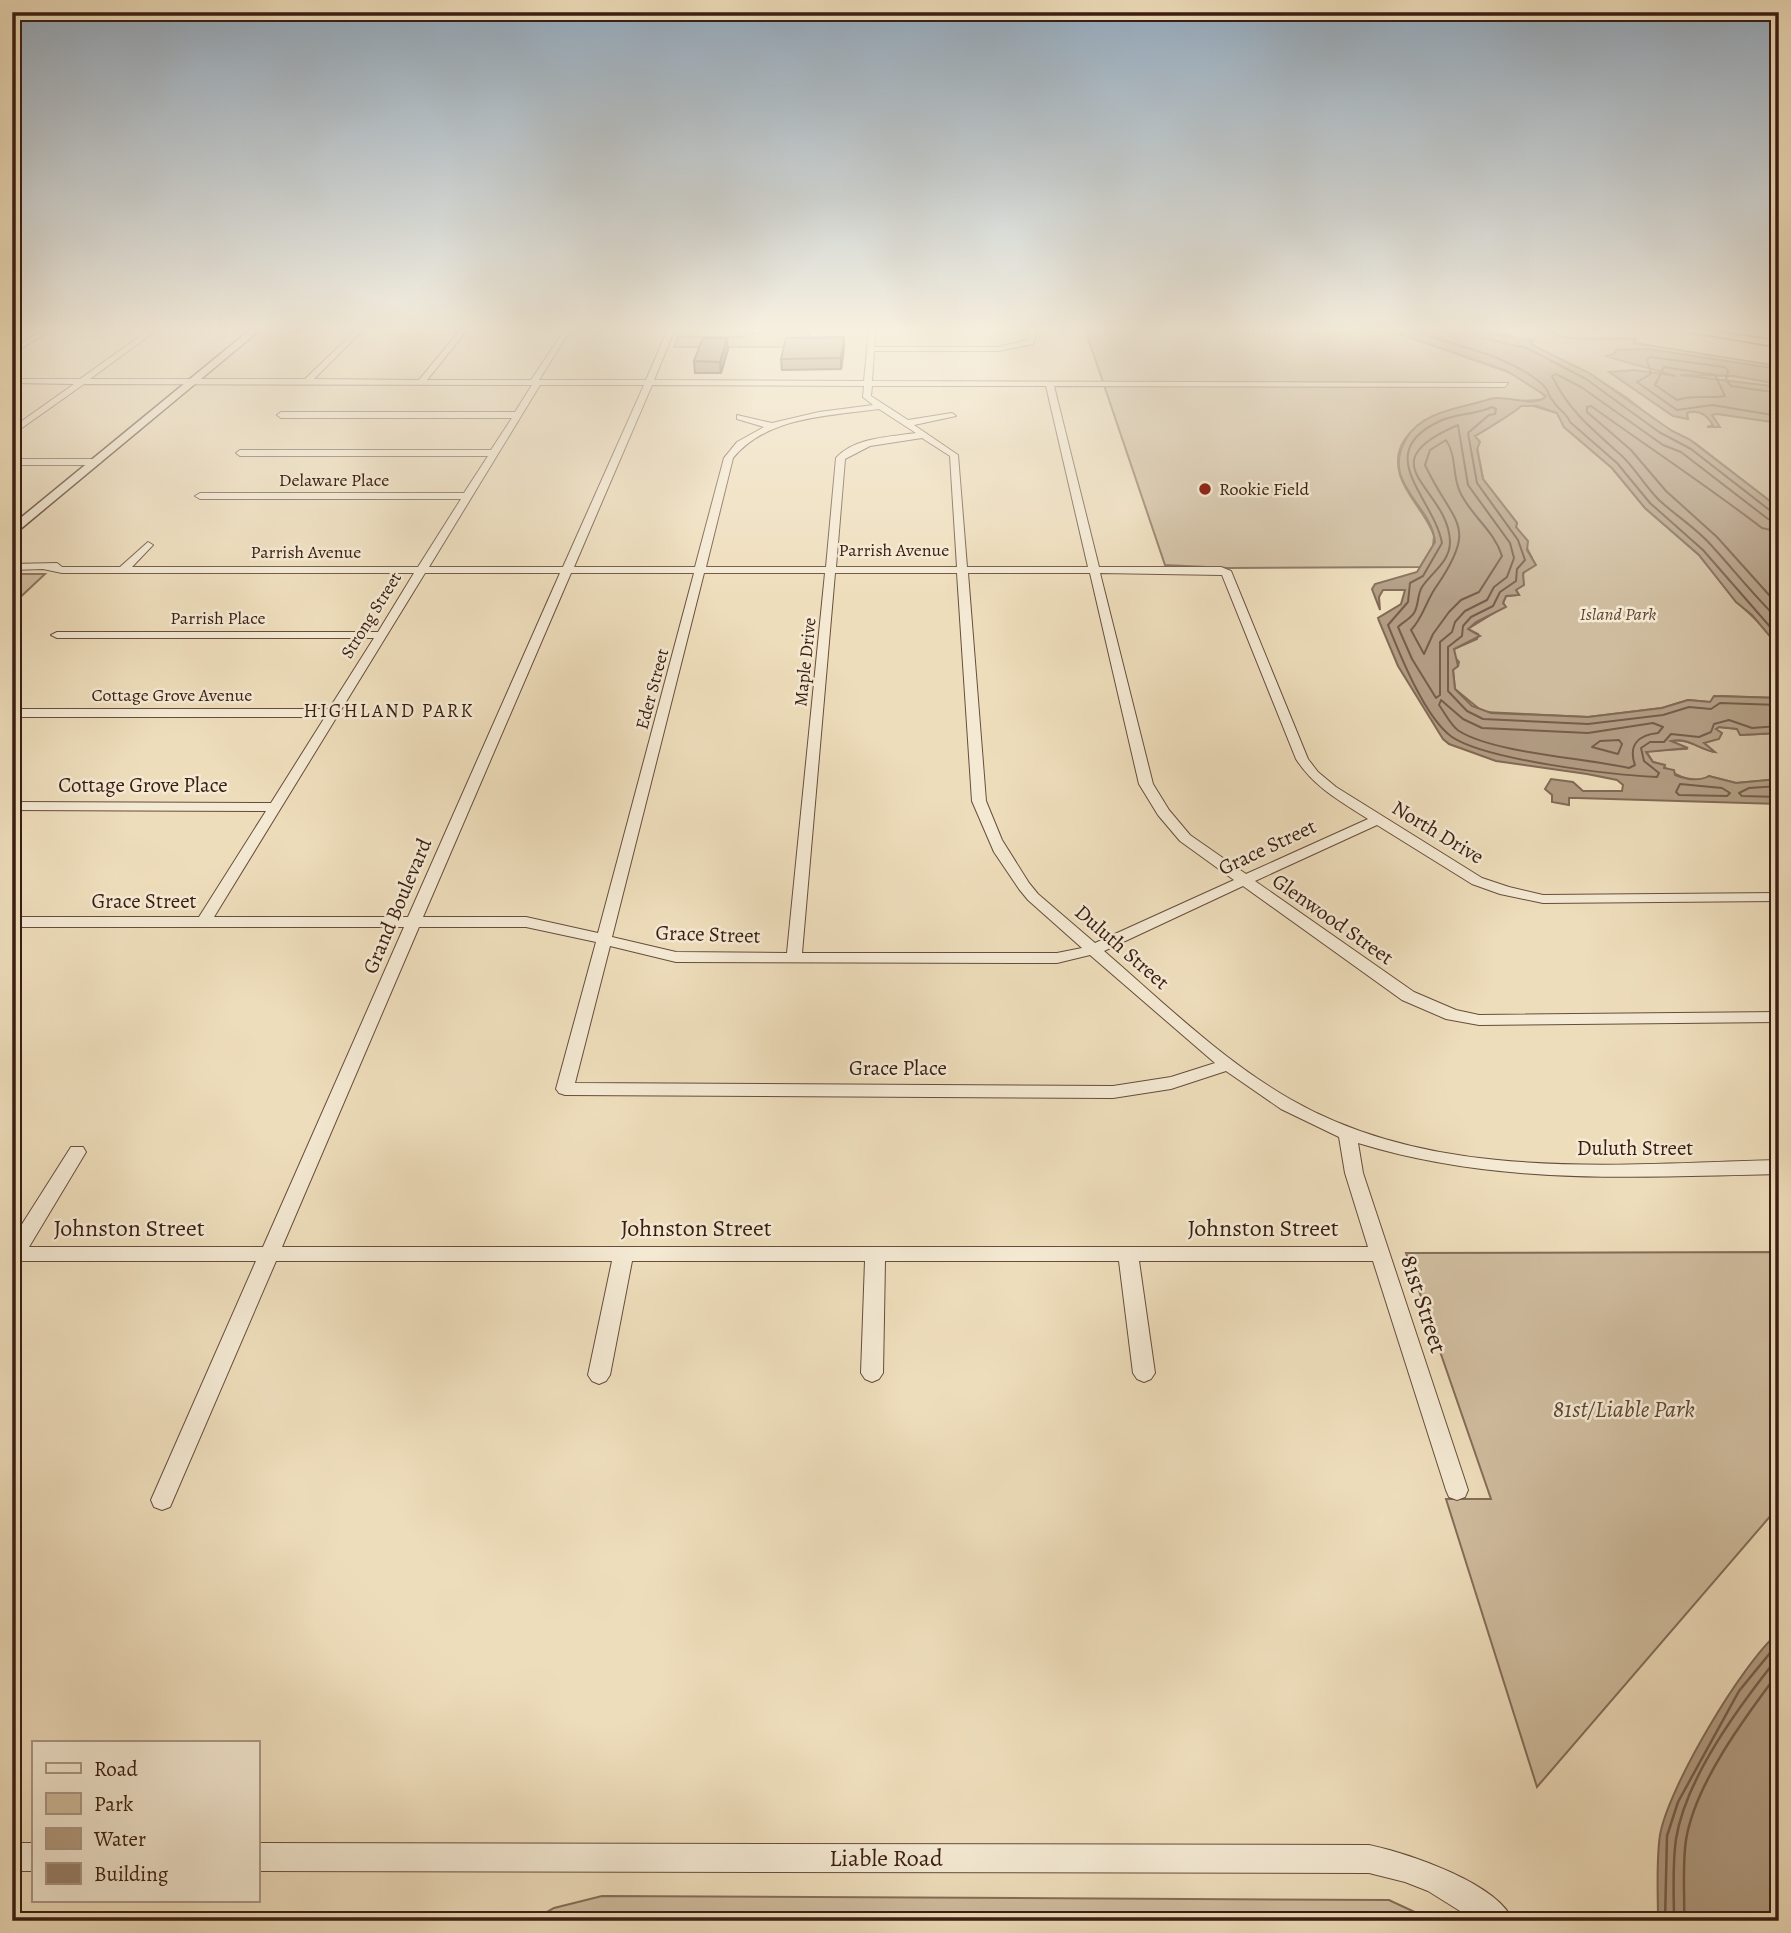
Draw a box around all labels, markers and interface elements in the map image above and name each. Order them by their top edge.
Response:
street label: Delaware Place [279,468,389,492]
place label: Rookie Field [1219,477,1309,501]
marker: Rookie Field [1197,481,1213,497]
street label: Parrish Avenue [839,538,949,562]
street label: Parrish Avenue [251,540,361,564]
street label: Strong Street [335,567,407,663]
park label: Island Park [1580,602,1656,626]
street label: Parrish Place [170,606,266,630]
street label: Maple Drive [788,616,822,708]
street label: Eder Street [630,646,674,732]
street label: Cottage Grove Avenue [92,683,252,707]
district label: HIGHLAND PARK [304,698,474,724]
street label: Cottage Grove Place [58,771,228,799]
street label: North Drive [1387,794,1489,870]
street label: Grace Street [1214,812,1321,882]
street label: Grand Boulevard [356,833,438,978]
street label: Glenwood Street [1267,867,1399,971]
street label: Grace Street [92,887,197,915]
street label: Duluth Street [1069,898,1175,996]
street label: Grace Street [655,918,761,950]
street label: Grace Place [849,1054,947,1082]
street label: Duluth Street [1577,1134,1693,1162]
street label: Johnston Street [53,1212,205,1244]
street label: Johnston Street [620,1212,772,1244]
street label: Johnston Street [1187,1212,1339,1244]
street label: 81st Street [1393,1251,1455,1357]
park label: 81st/Liable Park [1553,1393,1695,1425]
legend [32,1741,259,1902]
text: Road [94,1755,138,1783]
text: Park [94,1790,134,1818]
text: Water [93,1825,146,1853]
street label: Liable Road [829,1842,943,1874]
text: Building [94,1860,169,1888]

